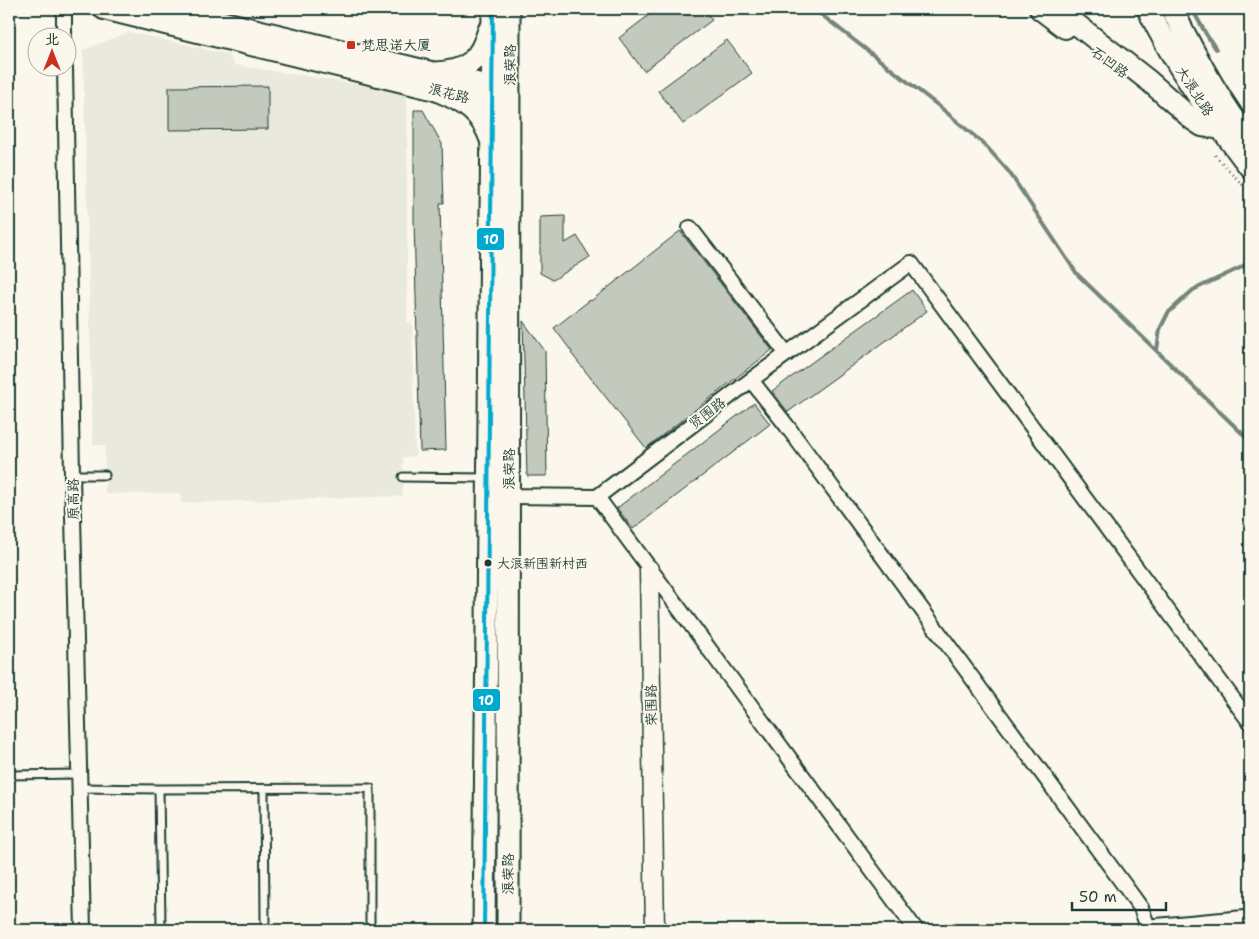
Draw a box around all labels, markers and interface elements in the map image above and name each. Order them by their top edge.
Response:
north arrow [28,28,78,78]
text: 北 [45,30,59,48]
place label: 梵思诺大厦 [361,36,431,54]
marker: 梵思诺大厦 [345,39,357,51]
street label: 石凹路 [1088,42,1132,82]
street label: 浪荣路 [501,44,519,86]
street label: 大浪北路 [1172,63,1218,119]
street label: 浪花路 [426,79,472,107]
line badge: 10 [476,227,505,251]
text: 10 [483,230,499,248]
street label: 贤围路 [685,393,729,433]
street label: 浪荣路 [500,448,518,490]
street label: 原高路 [64,478,82,520]
place label: 大浪新围新村西 [497,555,588,572]
marker: 大浪新围新村西 [483,558,493,568]
street label: 荣围路 [642,684,660,726]
line badge: 10 [472,688,501,712]
text: 10 [478,691,494,709]
street label: 浪荣路 [499,853,517,895]
scale bar [1072,879,1165,911]
text: 50 m [1079,887,1117,907]

